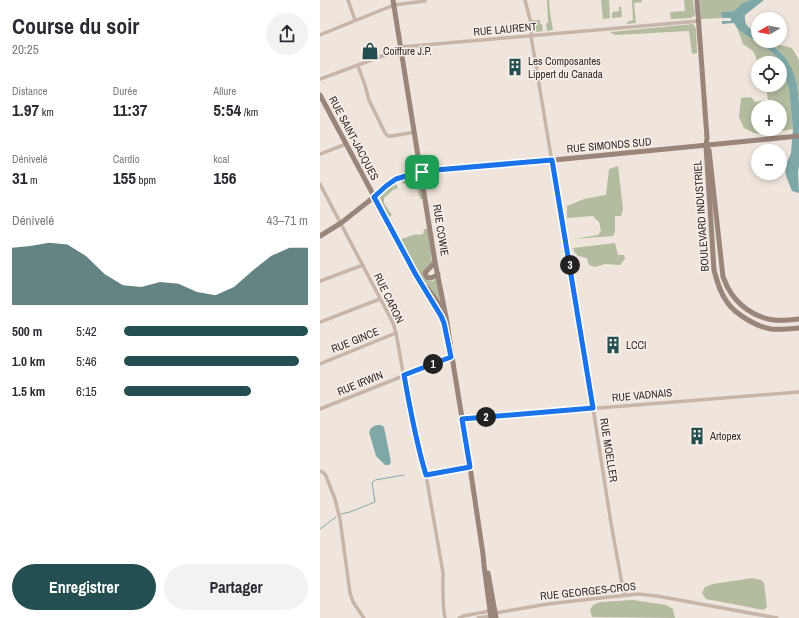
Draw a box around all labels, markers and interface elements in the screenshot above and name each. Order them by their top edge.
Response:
text: Course du soir [12,11,139,41]
north arrow [751,12,787,48]
map controls [751,12,787,180]
button: share [266,13,308,55]
street label: RUE LAURENT [473,19,538,39]
text: 20:25 [12,41,39,58]
shop icon: Coiffure J.P. [360,41,380,61]
place label: Coiffure J.P. [383,44,432,58]
place label: Les Composantes Lippert du Canada [528,54,603,81]
button: locate [751,56,787,92]
building icon: Les Composantes Lippert du Canada [505,57,525,77]
text: Distance [12,84,48,98]
text: Durée [113,84,137,98]
text: Allure [213,84,236,98]
street label: RUE SAINT-JACQUES [326,94,382,182]
text: 1.97 [12,98,39,121]
text: 11:37 [113,98,148,121]
text: 5:54 [213,98,241,121]
button: + [751,100,787,136]
text: km [39,105,54,119]
text: /km [241,105,258,119]
street label: RUE SIMONDS SUD [566,134,652,156]
button: − [751,144,787,180]
text: Dénivelé [12,152,48,166]
text: Cardio [113,152,140,166]
text: kcal [213,152,229,166]
pin [405,155,439,189]
street label: BOULEVARD INDUSTRIEL [690,160,712,272]
icon: arrive [411,161,433,183]
text: 31 [12,166,28,189]
text: 155 [113,166,136,189]
text: 156 [213,166,237,189]
text: m [28,173,38,187]
text: bpm [136,173,156,187]
street label: RUE COWIE [430,203,452,257]
text: Dénivelé [12,212,54,229]
text: 43–71 m [267,212,308,229]
pin: 3 [560,255,580,275]
text: 3 [567,258,573,272]
street label: RUE CARON [371,271,407,325]
text: 500 m [12,323,42,340]
text: 5:42 [76,323,97,340]
street label: RUE GINCE [329,324,381,356]
building icon: LCCI [603,335,623,355]
place label: LCCI [626,338,647,352]
text: 1.0 km [12,353,45,370]
text: 5:46 [76,353,97,370]
pin: 1 [423,354,443,374]
text: 1 [430,357,436,371]
street label: RUE IRWIN [335,368,385,398]
text: 1.5 km [12,383,45,400]
text: 6:15 [76,383,97,400]
street label: RUE VADNAIS [611,385,673,405]
pin: 2 [476,407,496,427]
text: 2 [483,410,489,424]
street label: RUE MOELLER [597,417,621,484]
building icon: Artopex [687,426,707,446]
place label: Artopex [709,429,742,443]
button: Enregistrer [12,564,156,610]
button: Partager [164,564,308,610]
street label: RUE GEORGES-CROS [539,579,637,603]

